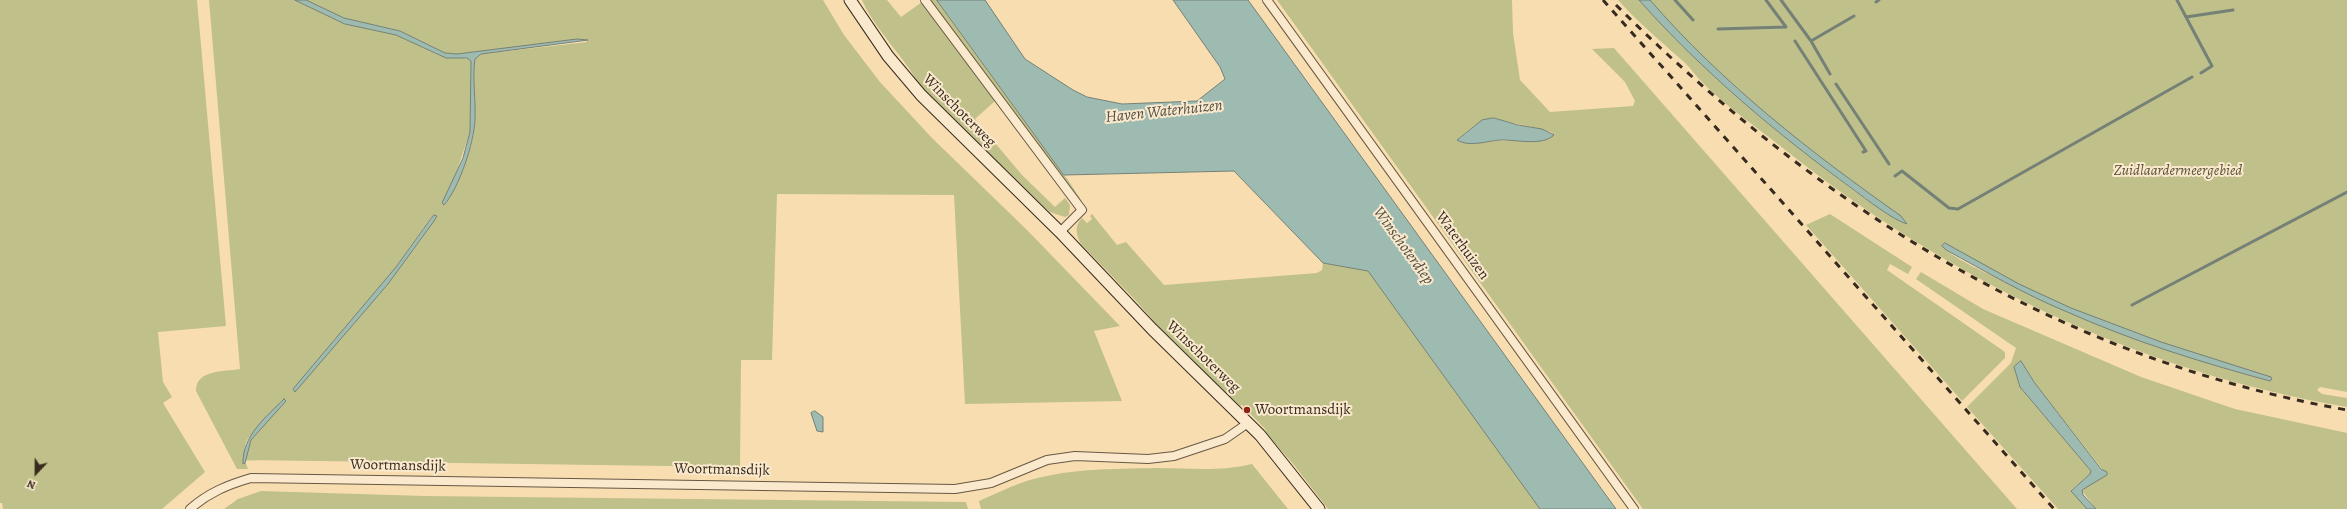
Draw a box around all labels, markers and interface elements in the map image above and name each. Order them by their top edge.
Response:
street label: Winschoterweg [919,71,999,151]
water label: Haven Waterhuizen [1105,96,1223,128]
park label: Zuidlaardermeergebied [2114,162,2242,180]
water label: Winschoterdiep [1368,203,1438,289]
street label: Waterhuizen [1431,209,1493,283]
street label: Winschoterweg [1162,317,1244,397]
place label: Woortmansdijk [1255,401,1351,419]
marker: Woortmansdijk [1242,405,1252,415]
north arrow [16,453,56,493]
street label: Woortmansdijk [350,456,446,476]
street label: Woortmansdijk [674,460,770,480]
text: N [25,476,38,493]

